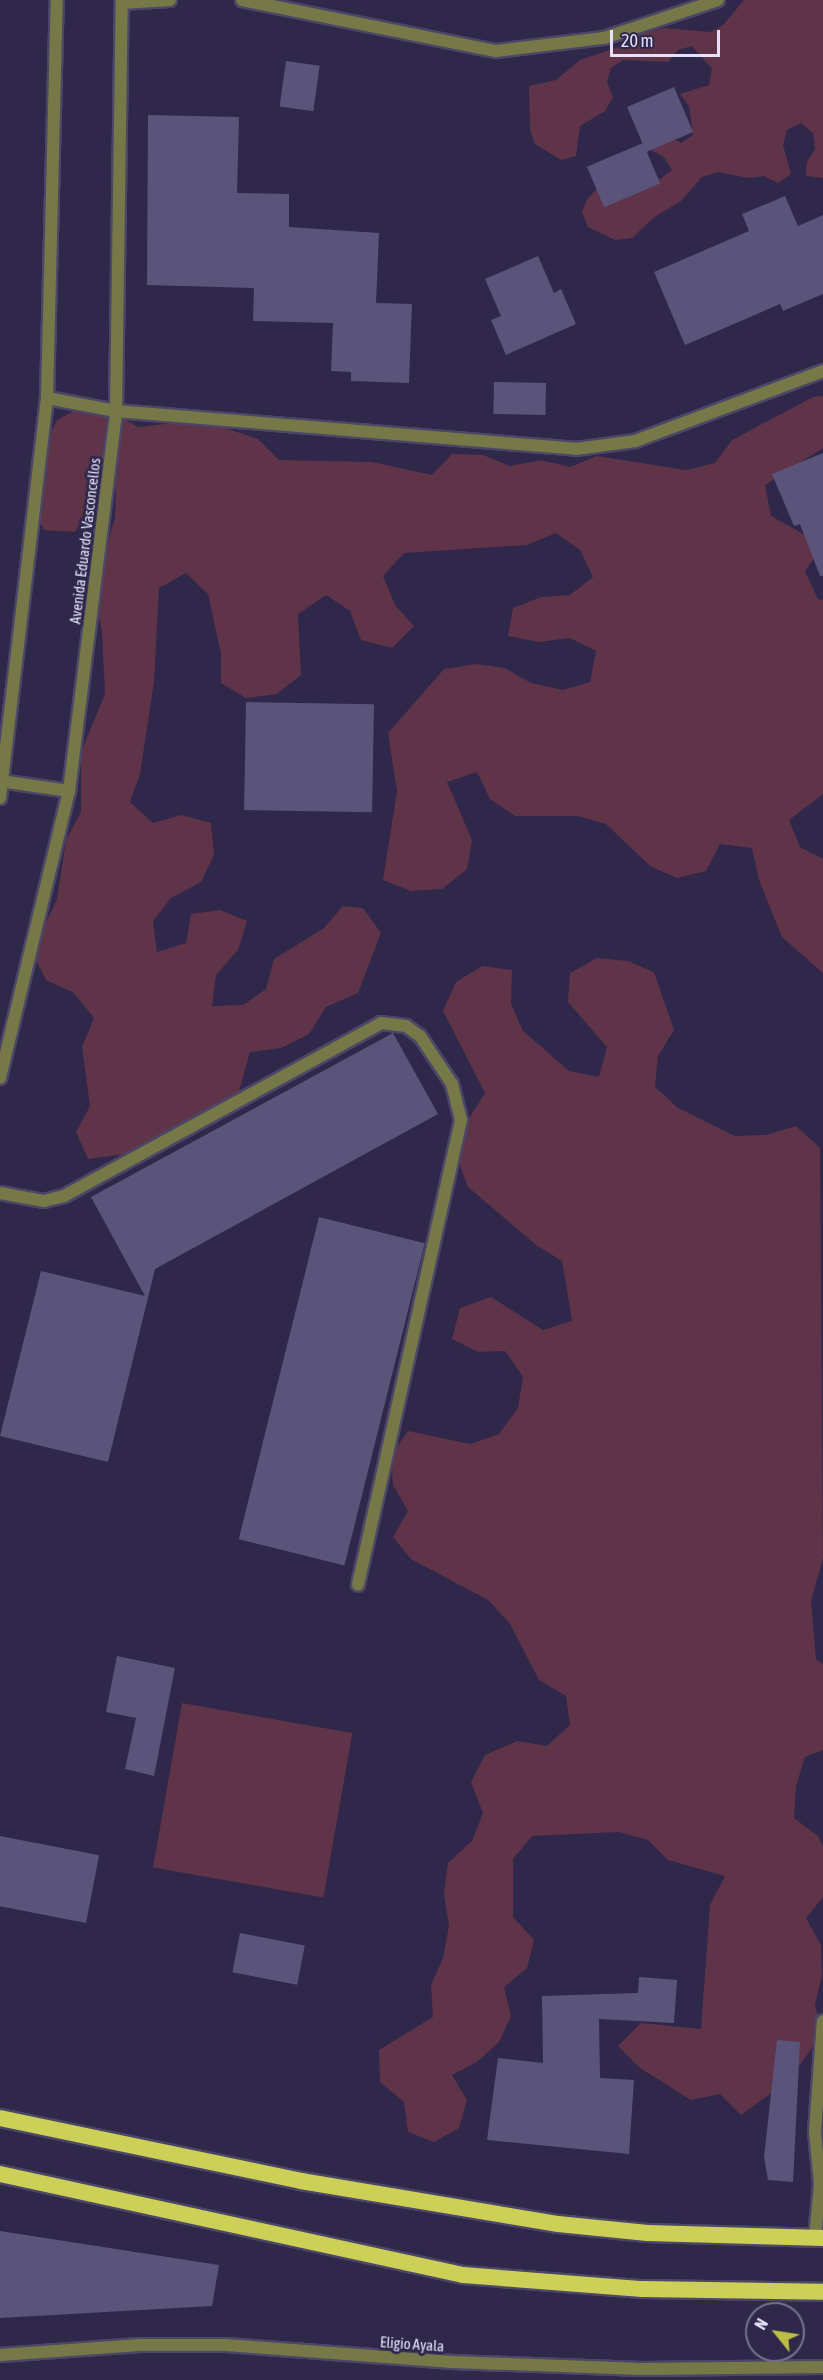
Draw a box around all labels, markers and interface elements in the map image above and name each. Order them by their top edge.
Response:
scale bar [613,18,722,56]
text: 20 m [621,30,653,51]
street label: Avenida Eduardo Vasconcellos [66,457,104,625]
north arrow [745,2302,805,2362]
text: N [751,2315,771,2333]
street label: Eligio Ayala [379,2333,445,2355]

